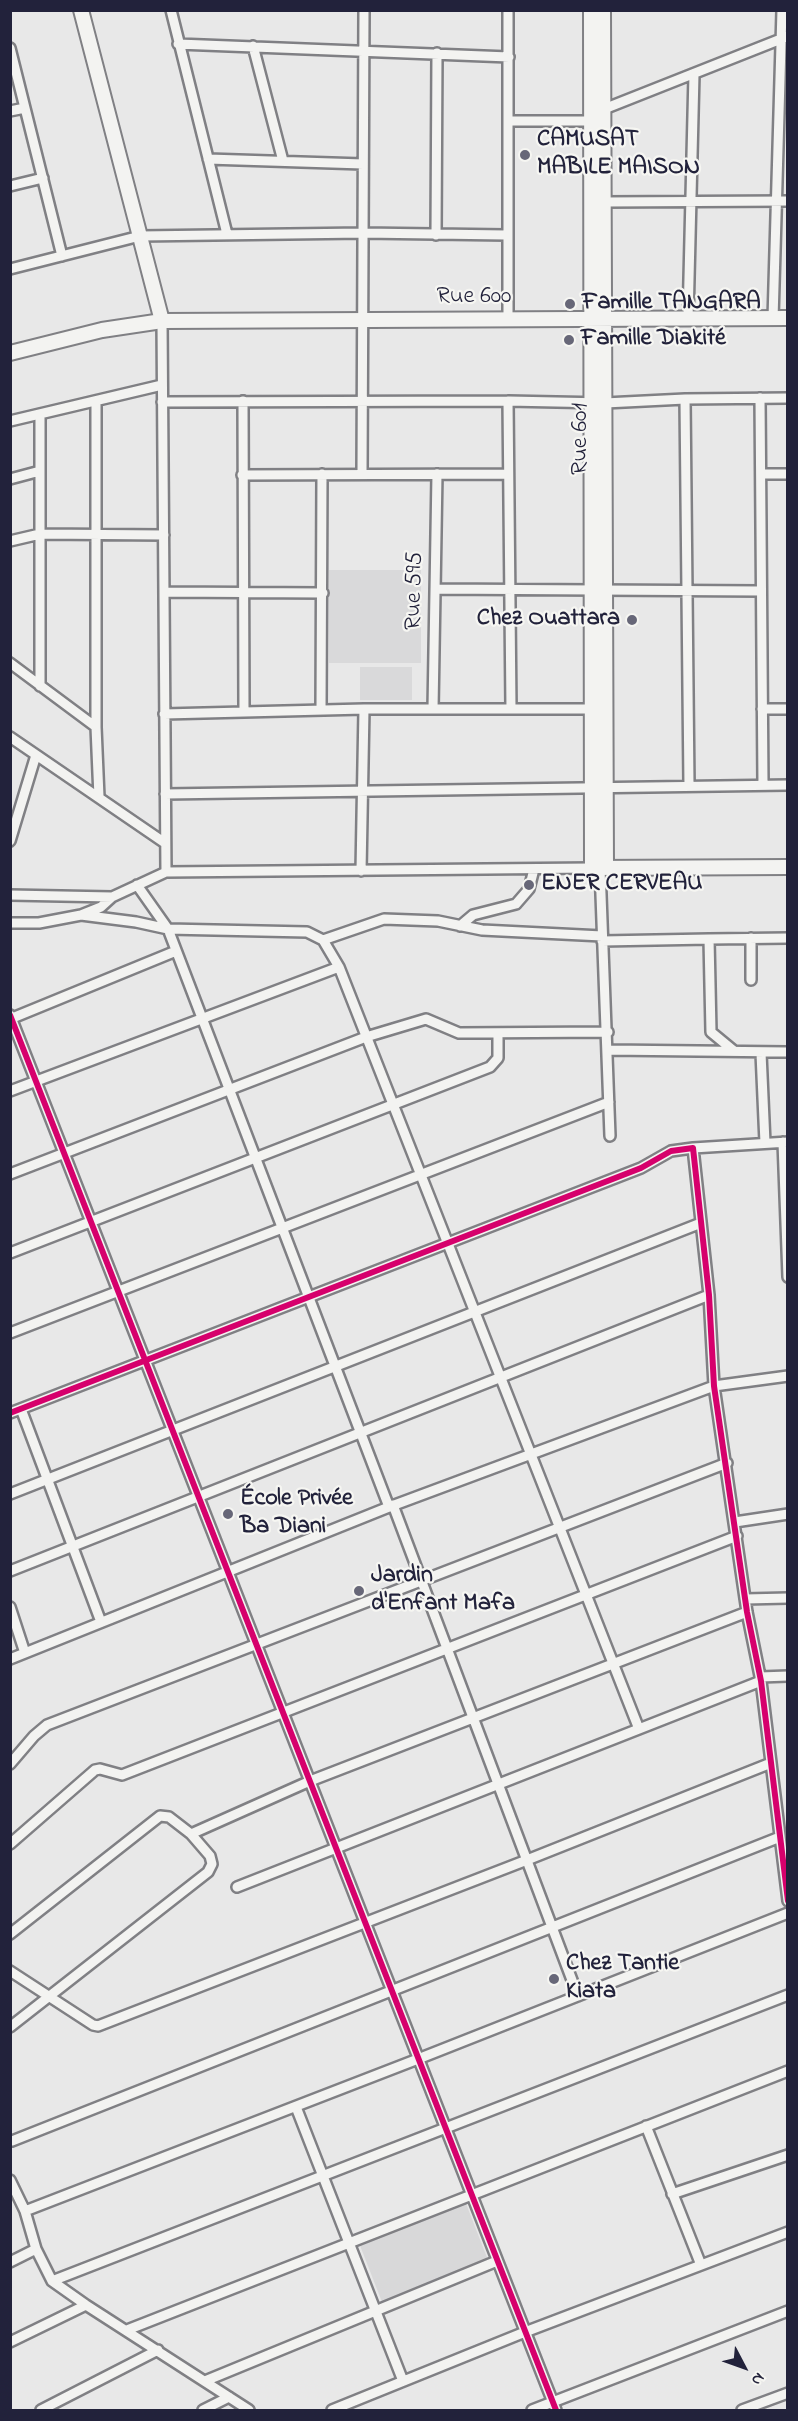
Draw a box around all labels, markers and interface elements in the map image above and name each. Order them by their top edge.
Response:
place label: CAMUSAT MABILE MAISON [537,127,700,183]
marker: CAMUSAT MABILE MAISON [518,148,532,162]
street label: Rue 600 [437,284,511,312]
place label: Famille TANGARA [582,290,761,318]
marker: Famille TANGARA [563,297,577,311]
place label: Famille Diakité [581,326,726,354]
marker: Famille Diakité [562,333,576,347]
street label: Rue 601 [568,403,596,475]
street label: Rue 595 [401,552,431,630]
place label: Chez Ouattara [477,606,620,634]
marker: Chez Ouattara [625,613,639,627]
place label: ENER CERVEAU [541,871,702,899]
marker: ENER CERVEAU [522,878,536,892]
place label: École Privée Ba Diani [240,1486,353,1542]
marker: École Privée Ba Diani [221,1507,235,1521]
place label: Jardin d'Enfant Mafa [371,1563,515,1619]
marker: Jardin d'Enfant Mafa [352,1584,366,1598]
place label: Chez Tantie Kiata [566,1951,679,2007]
marker: Chez Tantie Kiata [547,1972,561,1986]
north arrow [714,2337,774,2397]
text: N [745,2367,770,2391]

